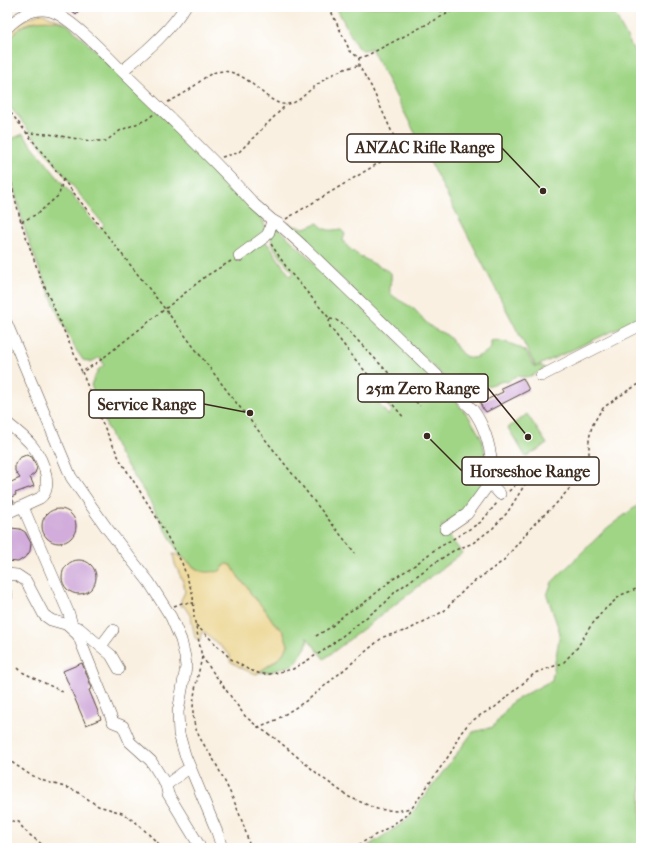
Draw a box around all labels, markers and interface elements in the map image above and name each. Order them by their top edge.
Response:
callout: ANZAC Rifle Range [347,134,502,162]
text: ANZAC Rifle Range [354,138,495,158]
callout: 25m Zero Range [358,374,488,402]
text: 25m Zero Range [366,379,480,399]
callout: Service Range [89,390,204,418]
text: Service Range [97,395,197,415]
callout: Horseshoe Range [462,457,599,485]
text: Horseshoe Range [470,462,590,482]

